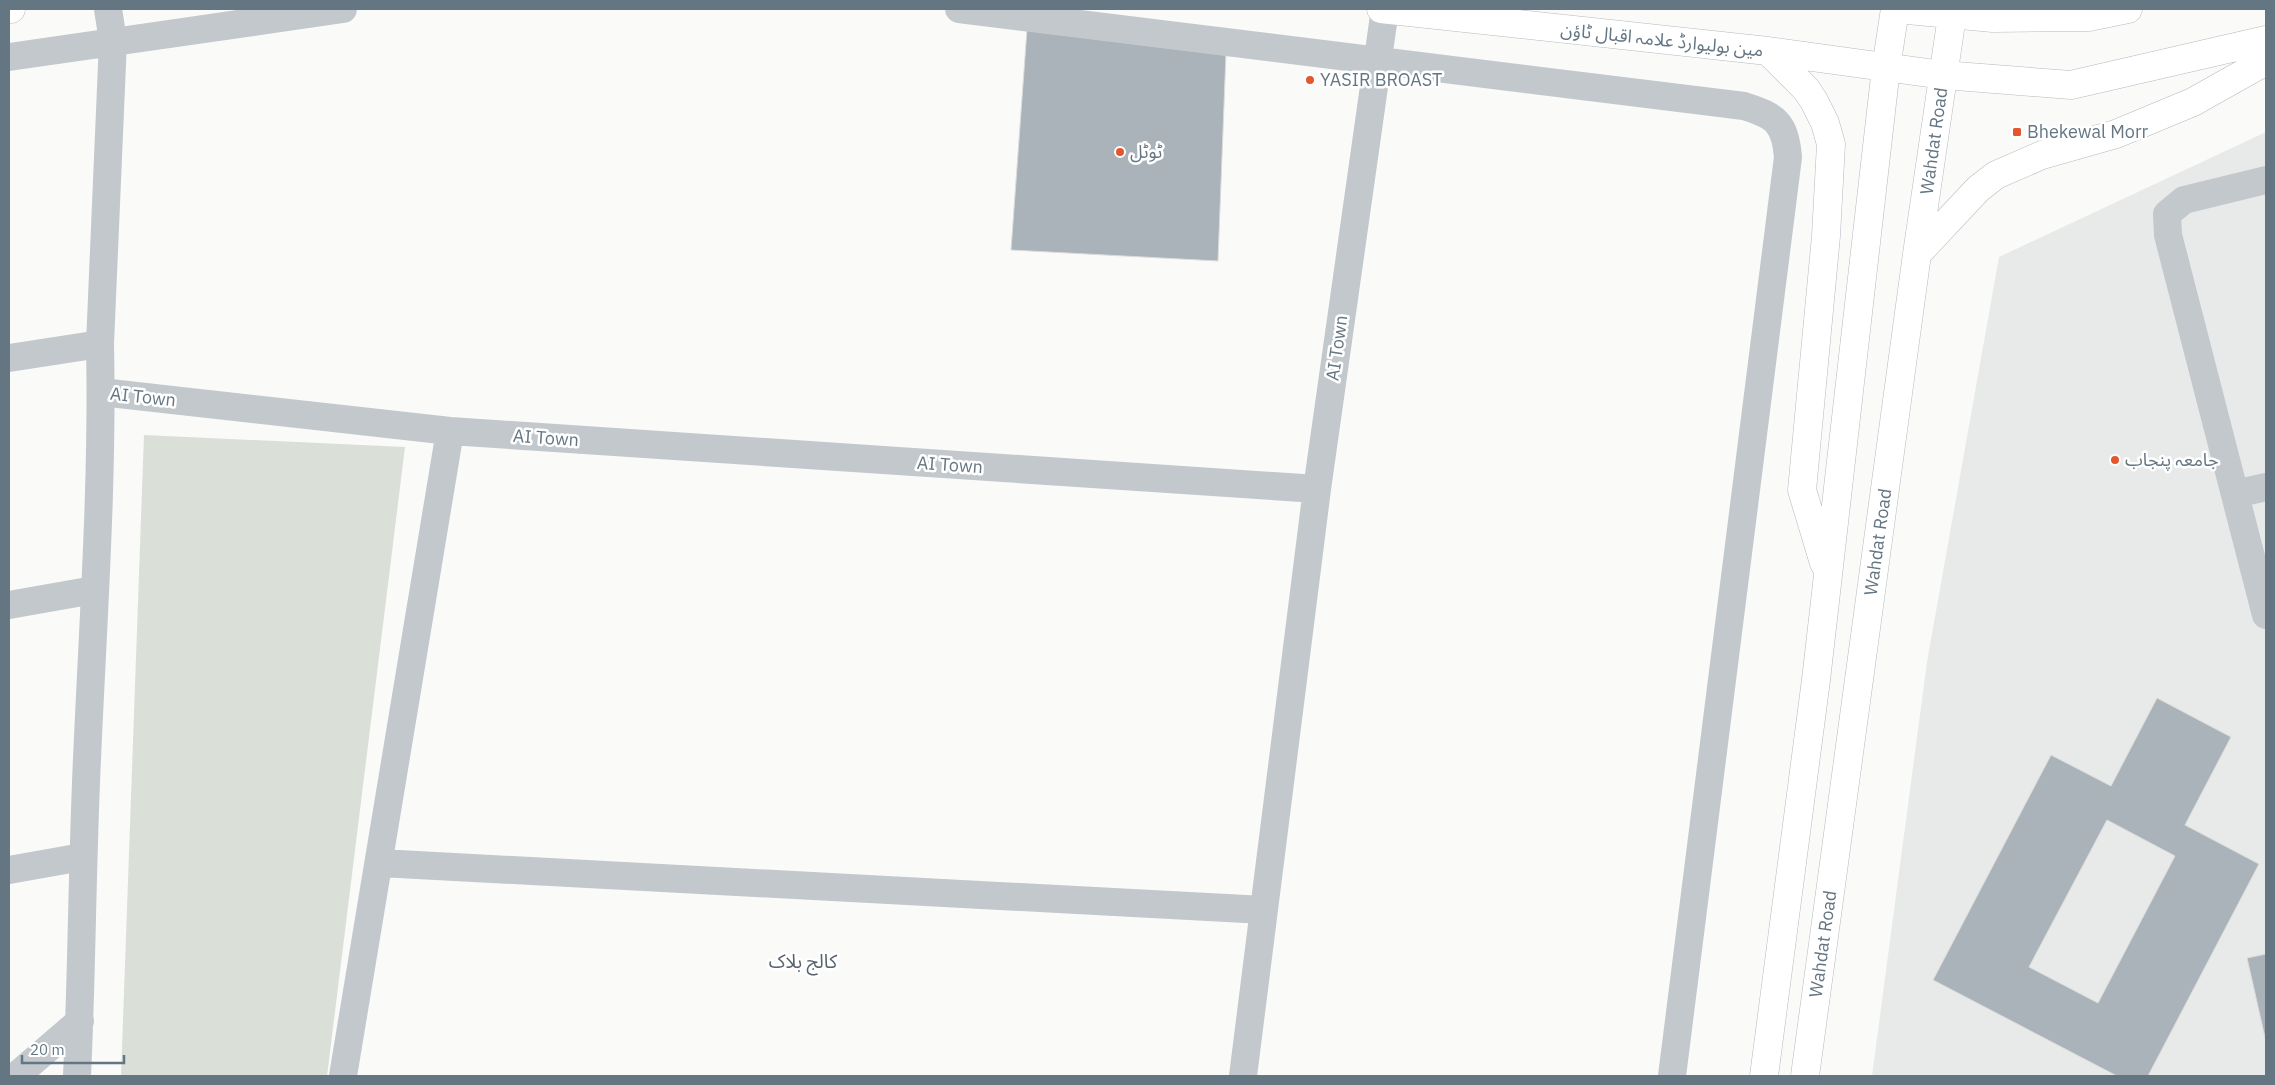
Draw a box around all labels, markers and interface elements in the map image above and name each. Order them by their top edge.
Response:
street label: مین بولیوارڈ علامہ اقبال ٹاؤن [1560,17,1765,62]
place label: YASIR BROAST [1320,68,1442,91]
marker: YASIR BROAST [1304,74,1316,86]
street label: Wahdat Road [1915,86,1952,196]
place label: Bhekewal Morr [2027,120,2149,143]
marker: Bhekewal Morr [2011,126,2023,138]
place label: ٹوٹل [1130,140,1163,163]
marker: ٹوٹل [1114,146,1126,158]
street label: AI Town [1321,314,1352,382]
street label: AI Town [109,382,177,411]
street label: AI Town [512,424,580,451]
place label: جامعہ پنجاب [2125,448,2219,471]
street label: AI Town [916,451,984,478]
marker: جامعہ پنجاب [2109,454,2121,466]
street label: Wahdat Road [1859,487,1896,597]
street label: Wahdat Road [1804,889,1841,999]
district label: کالج بلاک [769,949,838,976]
scale bar [22,1032,125,1064]
text: 20 m [30,1040,65,1059]

